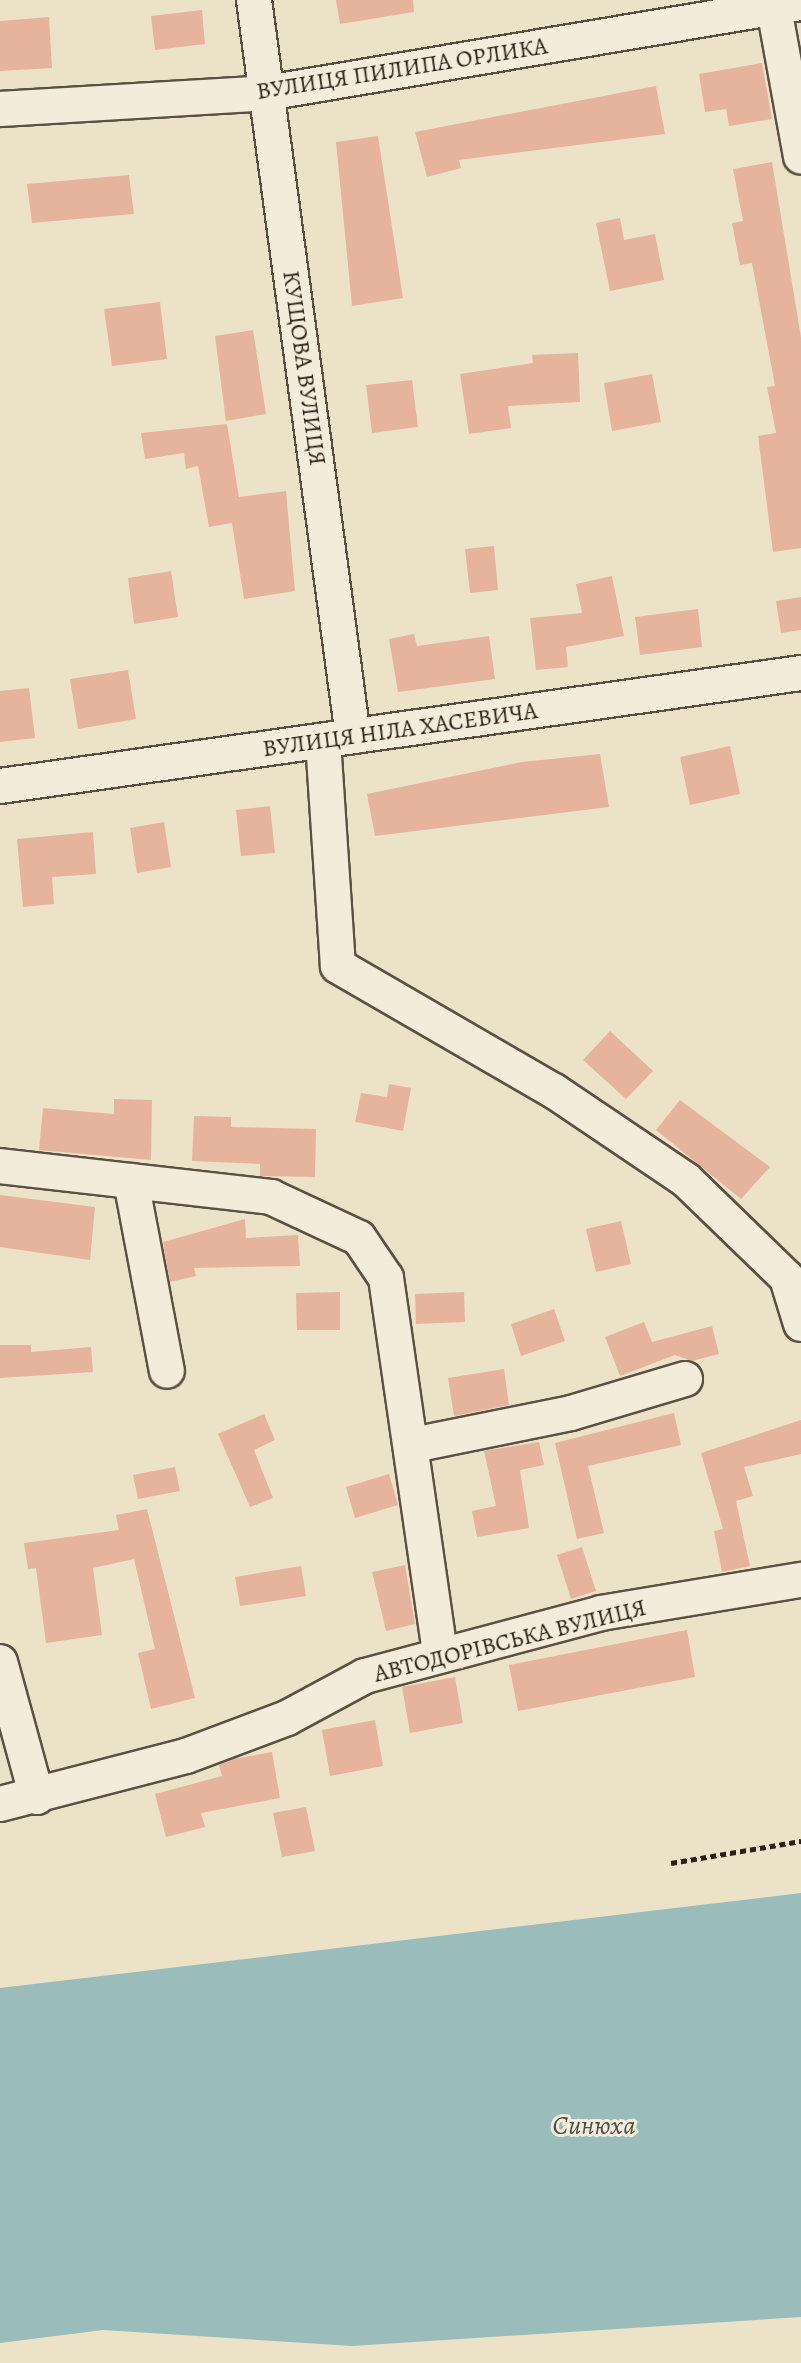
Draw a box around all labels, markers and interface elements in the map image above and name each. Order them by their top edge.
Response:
street label: ВУЛИЦЯ ПИЛИПА ОРЛИКА [254,32,550,106]
street label: КУЩОВА ВУЛИЦЯ [276,269,332,467]
street label: ВУЛИЦЯ НІЛА ХАСЕВИЧА [261,696,539,764]
street label: АВТОДОРІВСЬКА ВУЛИЦЯ [371,1593,649,1689]
water label: Синюха [553,2110,635,2142]

